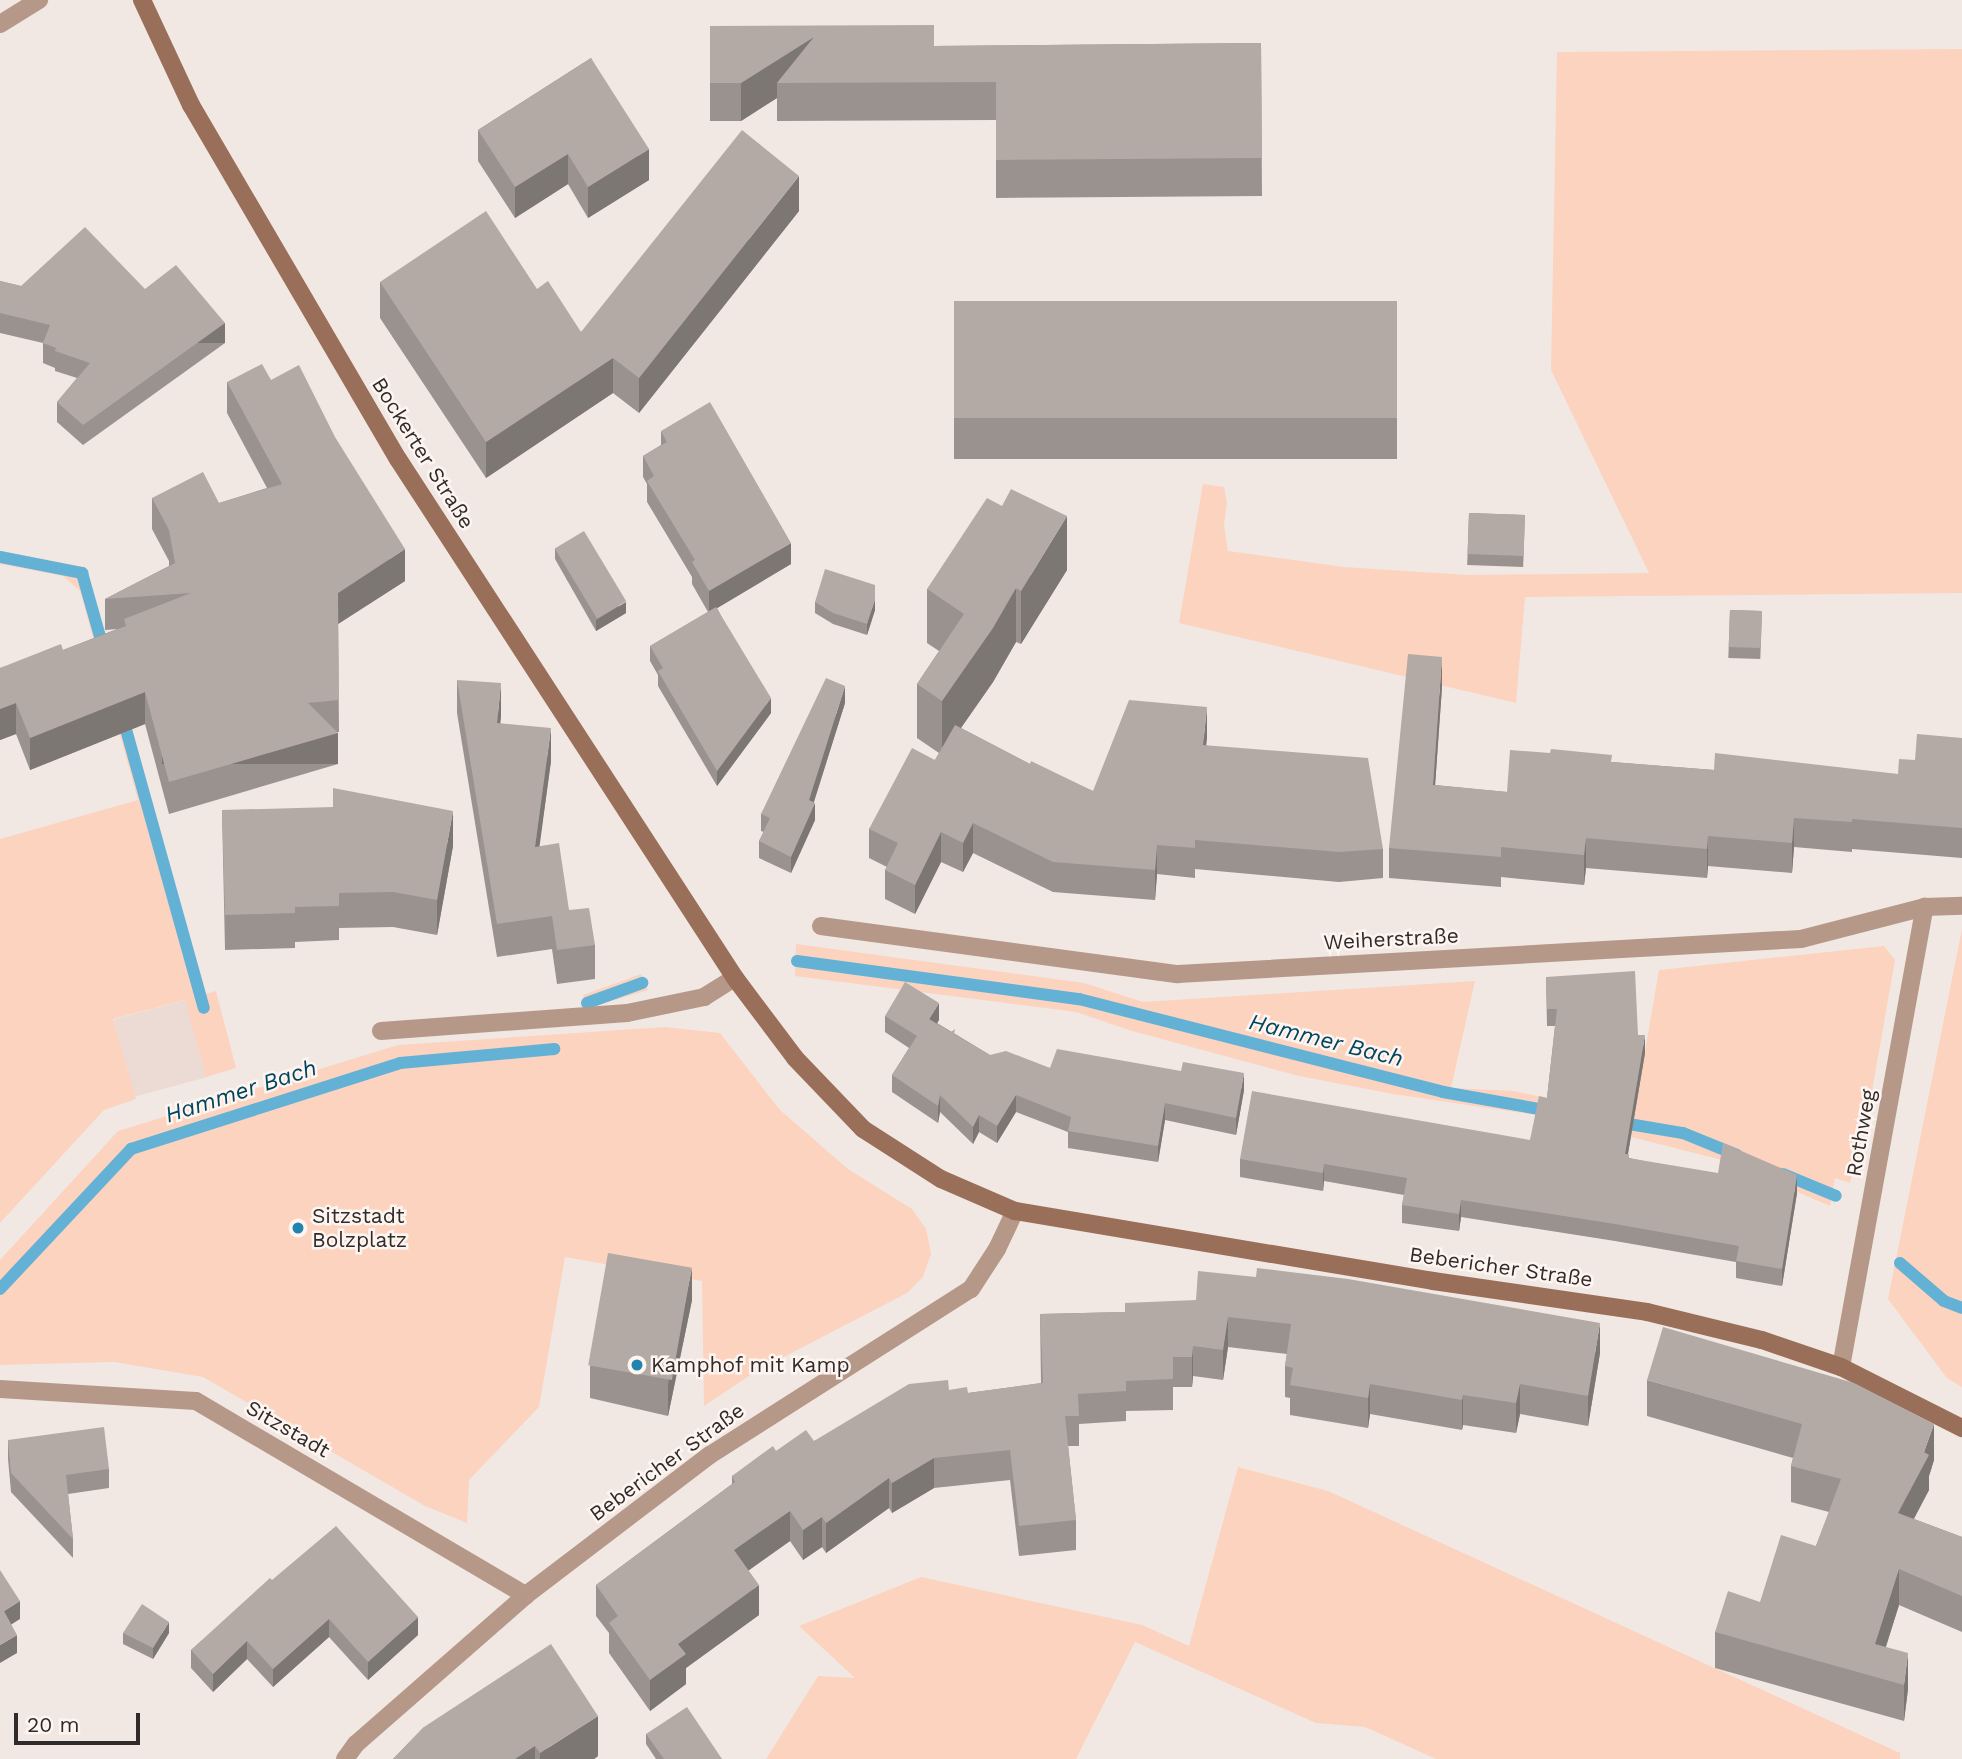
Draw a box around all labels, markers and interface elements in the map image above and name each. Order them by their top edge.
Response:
street label: Bockerter Straße [366,373,480,533]
street label: Weiherstraße [1323,923,1459,955]
water label: Hammer Bach [1246,1008,1406,1074]
water label: Hammer Bach [161,1054,321,1130]
street label: Rothweg [1841,1087,1881,1179]
place label: Sitzstadt Bolzplatz [312,1203,407,1253]
marker: Sitzstadt Bolzplatz [290,1220,306,1236]
street label: Bebericher Straße [1407,1242,1595,1292]
place label: Kamphof mit Kamp [651,1352,850,1378]
marker: Kamphof mit Kamp [629,1357,645,1373]
street label: Sitzstadt [242,1395,334,1463]
street label: Bebericher Straße [585,1397,749,1527]
scale bar [18,1700,144,1744]
text: 20 m [27,1712,79,1737]

